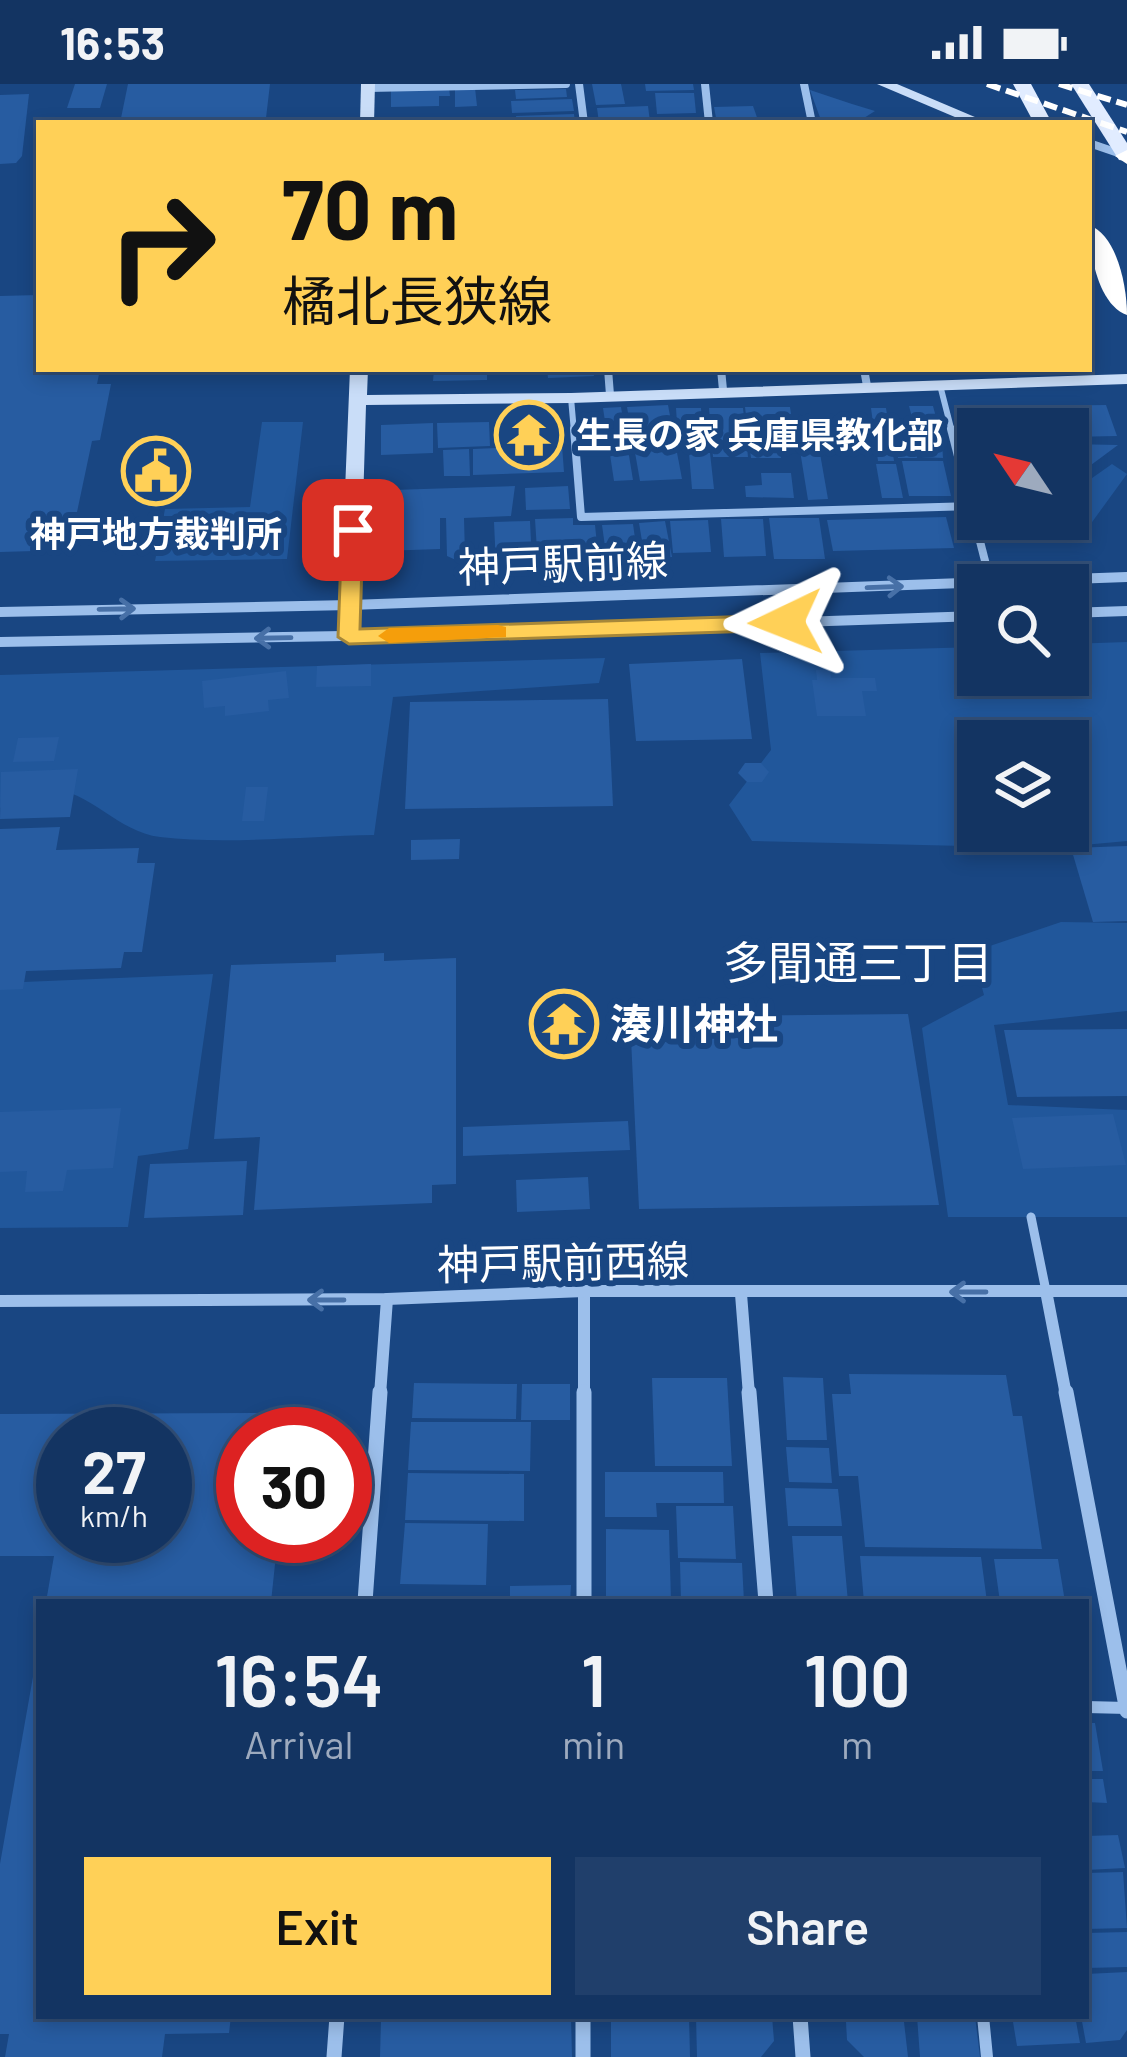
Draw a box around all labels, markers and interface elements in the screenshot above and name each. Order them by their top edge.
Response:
text: 16:53 [60,15,165,69]
text: 70 m [282,156,458,257]
icon: right [84,168,240,324]
text: 橘北長狭線 [282,267,552,332]
temple icon: 生長の家 兵庫県教化部 [494,400,564,470]
north arrow [957,408,1089,540]
map controls [957,408,1089,852]
place label: 生長の家 兵庫県教化部 [576,412,943,455]
public building icon: 神戸地方裁判所 [121,436,191,506]
pin [302,479,404,581]
icon: arrive [320,497,386,563]
place label: 神戸地方裁判所 [30,511,282,554]
street label: 神戸駅前線 [457,533,669,591]
position arrow [723,559,849,685]
button: search [957,564,1089,696]
one-way arrow [865,576,904,599]
one-way arrow [97,598,136,621]
one-way arrow [254,627,293,649]
button: layers [957,720,1089,852]
district label: 多聞通三丁目 [723,934,993,988]
temple icon: 湊川神社 [529,989,599,1059]
place label: 湊川神社 [610,997,778,1047]
street label: 神戸駅前西線 [437,1234,689,1288]
one-way arrow [949,1281,988,1303]
one-way arrow [307,1288,346,1311]
speed limit sign: 30 [216,1407,372,1563]
text: 27 [82,1434,146,1506]
text: km/h [80,1497,148,1533]
text: 16:54 [214,1635,384,1721]
text: 1 [581,1635,606,1721]
text: 100 [803,1635,911,1721]
text: Arrival [244,1720,353,1767]
text: min [562,1720,625,1767]
text: m [841,1720,873,1767]
button: Exit [84,1857,551,1995]
button: Share [575,1857,1041,1995]

